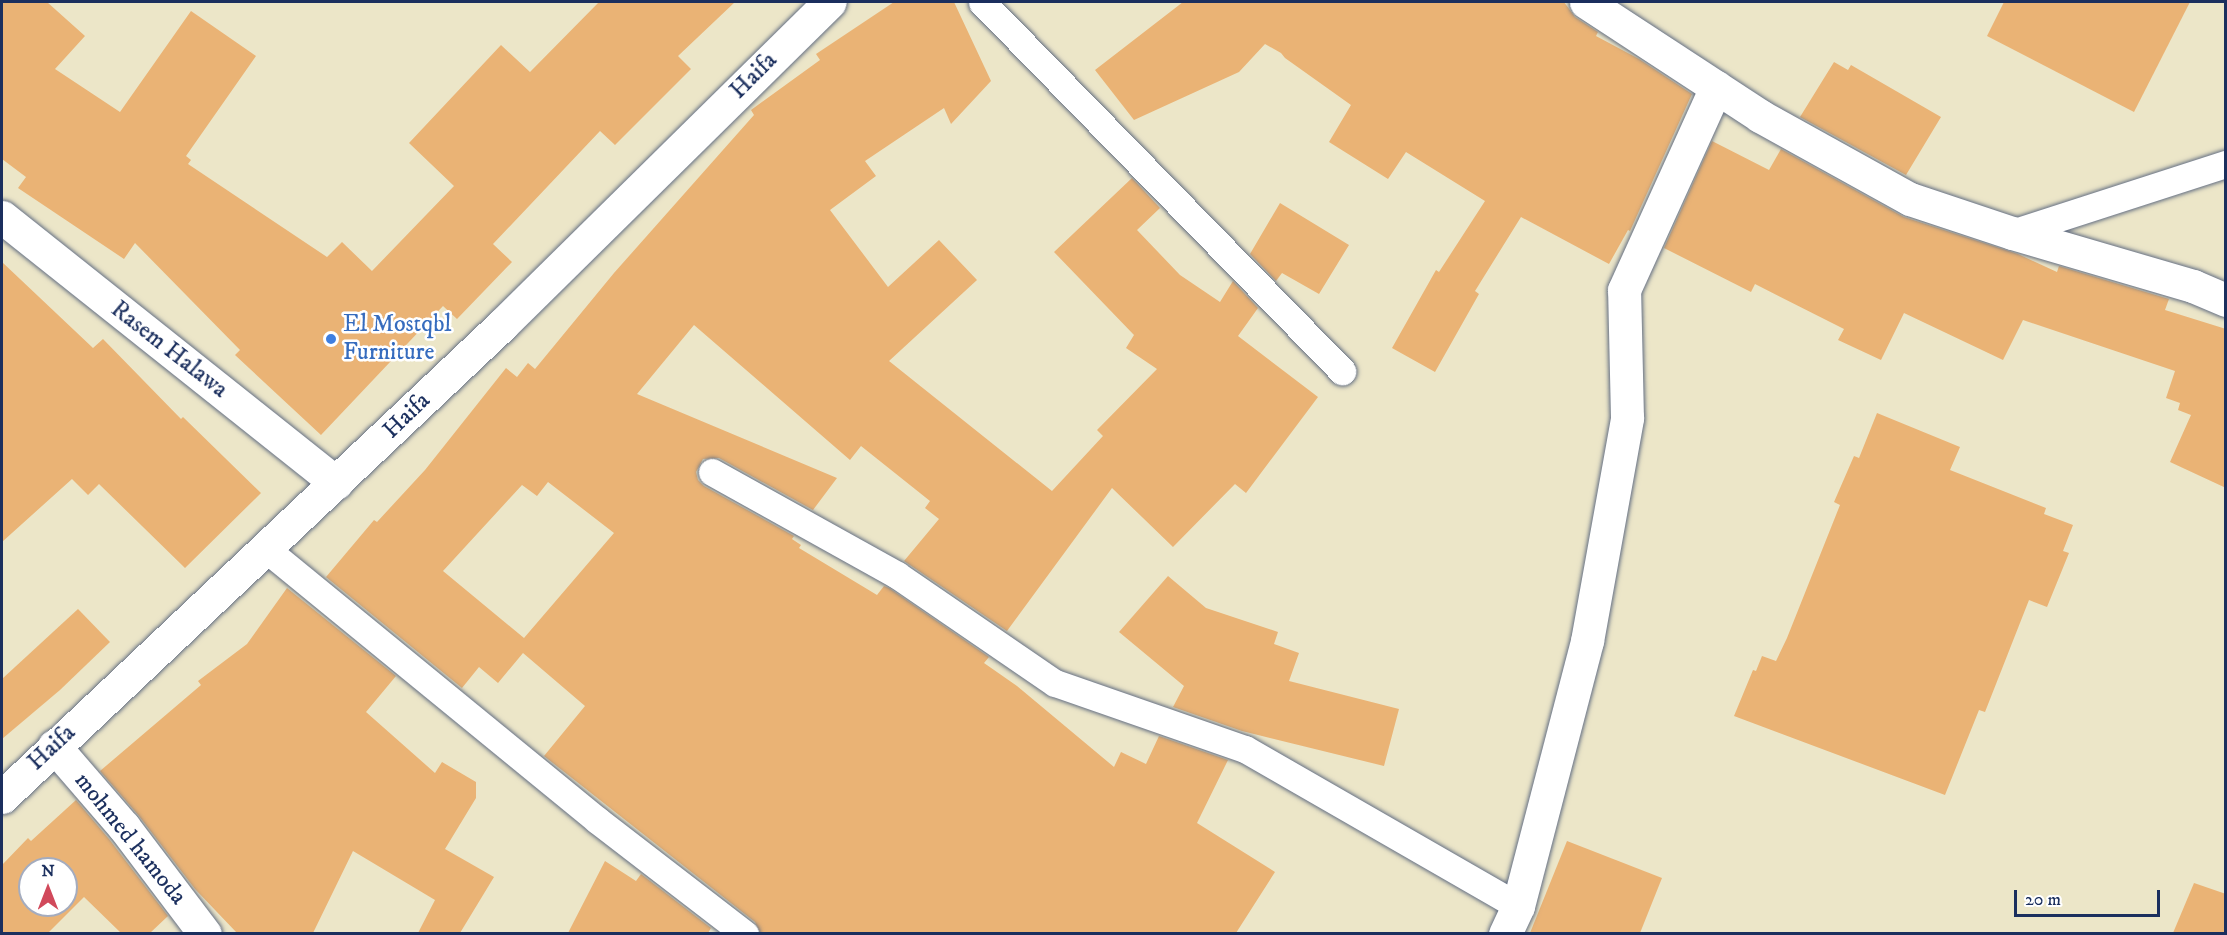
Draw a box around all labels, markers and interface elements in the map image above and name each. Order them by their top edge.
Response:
street label: Haifa [725,47,783,105]
street label: Rasem Halawa [105,295,233,405]
place label: El Mostqbl Furniture [343,311,452,367]
marker: El Mostqbl Furniture [324,332,338,346]
street label: Haifa [377,387,437,445]
street label: Haifa [22,719,82,777]
street label: mohmed hamoda [68,767,192,911]
north arrow [18,857,78,917]
text: N [41,861,55,881]
scale bar [2017,878,2162,916]
text: 20 m [2025,889,2061,911]

